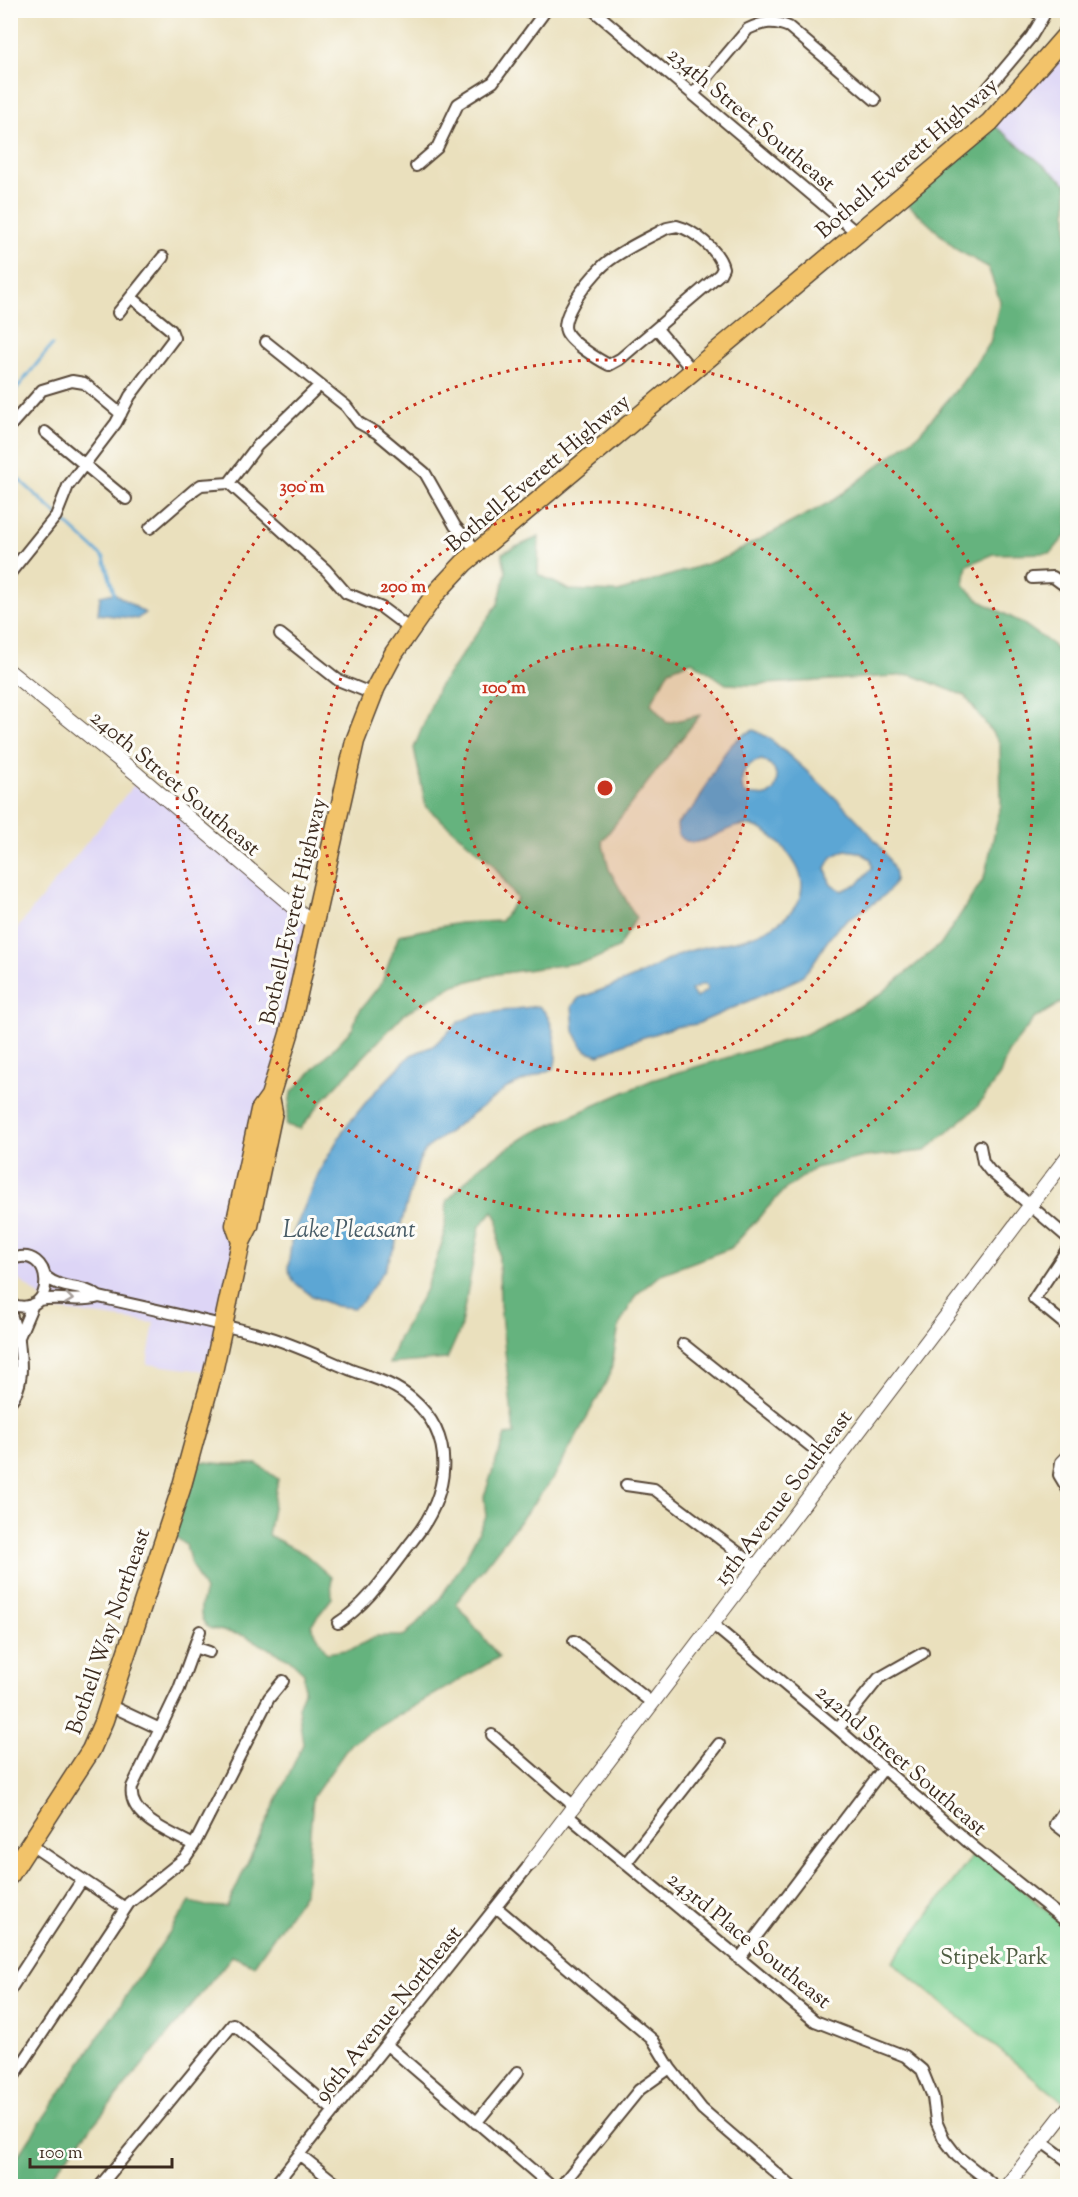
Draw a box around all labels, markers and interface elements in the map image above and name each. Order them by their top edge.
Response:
street label: 234th Street Southeast [659,40,842,201]
street label: Bothell-Everett Highway [810,71,1006,248]
street label: Bothell-Everett Highway [440,387,638,561]
text: 300 m [280,475,325,501]
text: 200 m [380,575,426,601]
text: 100 m [482,676,526,702]
street label: 240th Street Southeast [82,703,267,866]
centre of rings [595,778,615,798]
street label: Bothell-Everett Highway [253,795,337,1029]
water label: Lake Pleasant [282,1214,416,1248]
one-way arrow [64,1292,74,1305]
street label: 15th Avenue Southeast [708,1404,862,1593]
street label: Bothell Way Northeast [60,1524,160,1739]
street label: 242nd Street Southeast [807,1678,993,1845]
street label: 243rd Place Southeast [659,1865,838,2018]
street label: 96th Avenue Northeast [308,1919,471,2110]
park label: Stipek Park [940,1943,1048,1975]
scale bar [30,2131,172,2169]
text: 100 m [39,2141,83,2167]

